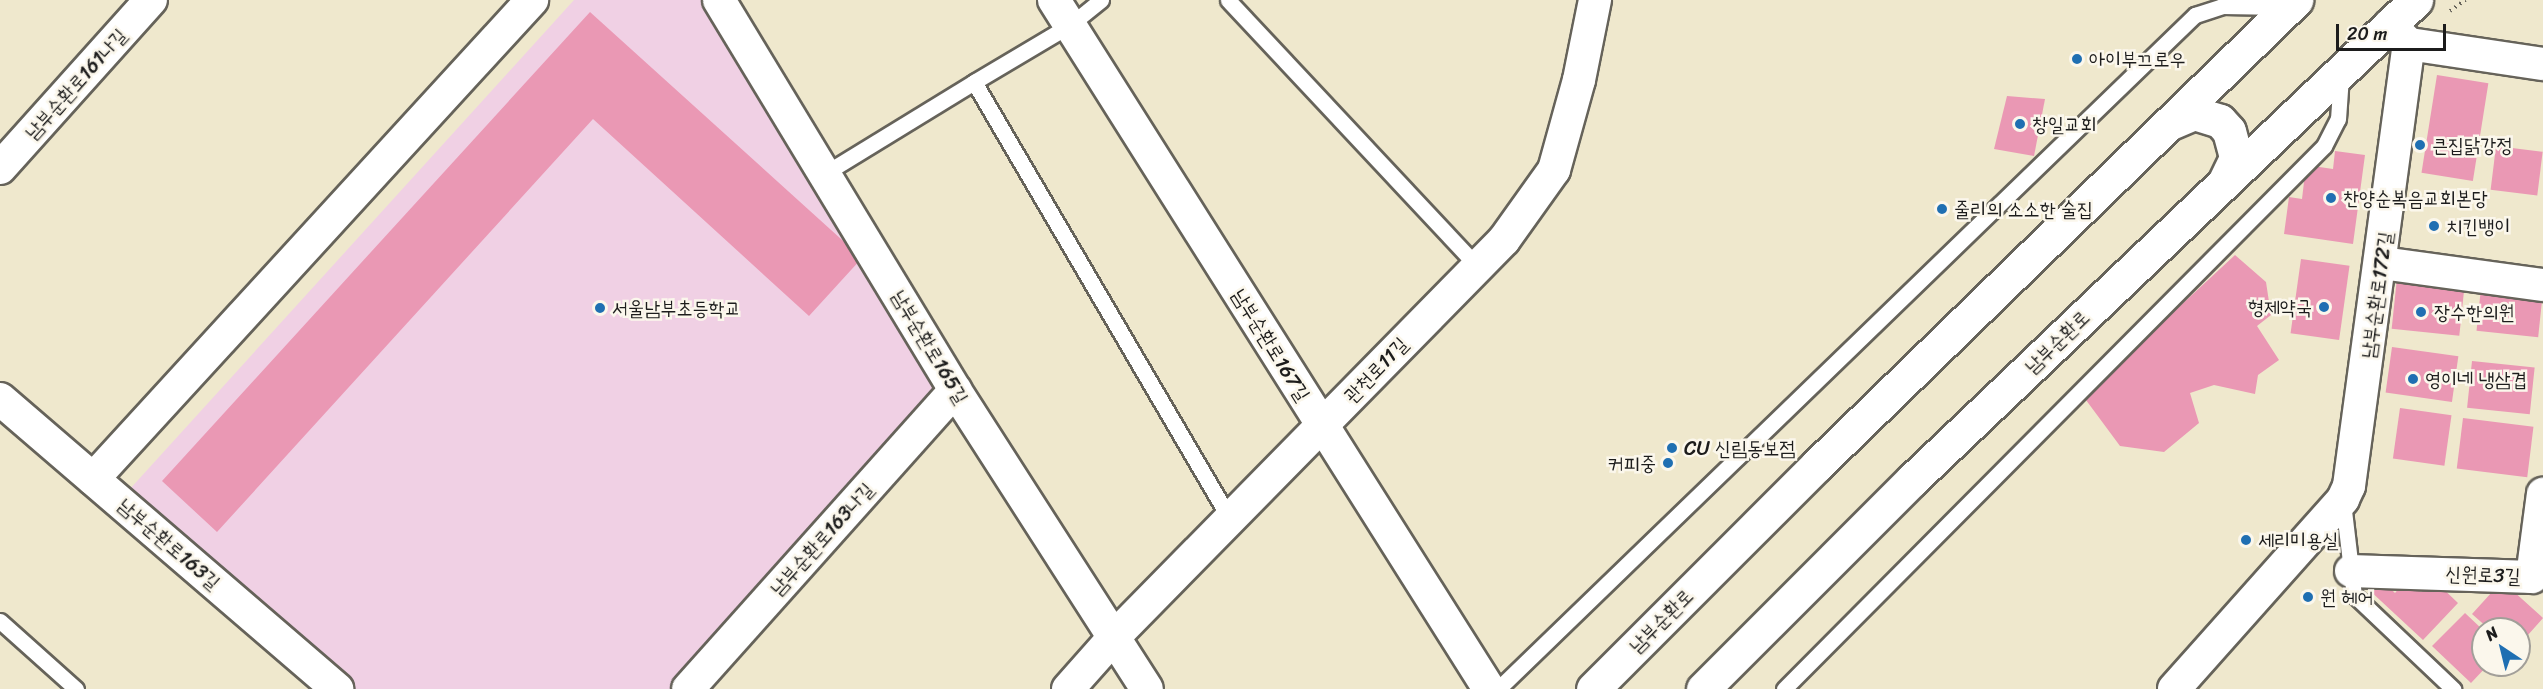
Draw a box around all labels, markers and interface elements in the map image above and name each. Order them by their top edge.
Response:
scale bar [2339,12,2448,50]
text: 20 m [2347,18,2387,50]
street label: 남부순환로161나길 [20,24,132,144]
place label: 아이부끄로우 [2089,47,2186,71]
marker: 아이부끄로우 [2070,52,2084,66]
place label: 창일교회 [2032,112,2096,136]
marker: 창일교회 [2013,117,2027,131]
place label: 큰집닭강정 [2432,133,2512,157]
marker: 큰집닭강정 [2413,138,2427,152]
place label: 찬양순복음교회본당 [2343,186,2488,210]
marker: 찬양순복음교회본당 [2324,191,2338,205]
place label: 줄리의 소소한 술집 [1954,197,2093,221]
marker: 줄리의 소소한 술집 [1935,202,1949,216]
place label: 치킨뱅이 [2446,214,2510,238]
marker: 치킨뱅이 [2427,219,2441,233]
street label: 남부순환로172길 [2356,230,2398,360]
street label: 남부순환로167길 [1227,284,1315,406]
street label: 남부순환로165길 [887,286,973,408]
place label: 형제약국 [2248,295,2312,319]
place label: 서울남부초등학교 [612,296,741,320]
marker: 형제약국 [2317,300,2331,314]
place label: 장수한의원 [2434,300,2514,324]
marker: 서울남부초등학교 [593,301,607,315]
marker: 장수한의원 [2412,303,2430,321]
street label: 남부순환로 [2020,305,2094,379]
street label: 관천로11길 [1339,332,1413,408]
place label: 영이네 냉삼겹 [2425,367,2527,391]
marker: 영이네 냉삼겹 [2406,372,2420,386]
place label: CU 신림동보점 [1684,436,1795,460]
marker: CU 신림동보점 [1665,441,1679,455]
place label: 커피중 [1608,451,1656,475]
marker: 커피중 [1661,456,1675,470]
street label: 남부순환로163나길 [765,478,879,600]
street label: 남부순환로163길 [113,493,225,595]
place label: 세리미용실 [2258,528,2338,552]
marker: 세리미용실 [2239,533,2253,547]
street label: 신원로3길 [2445,562,2521,588]
street label: 남부순환로 [1624,584,1698,658]
place label: 원 헤어 [2320,585,2373,609]
marker: 원 헤어 [2301,590,2315,604]
north arrow [2471,617,2531,677]
text: N [2479,618,2504,649]

